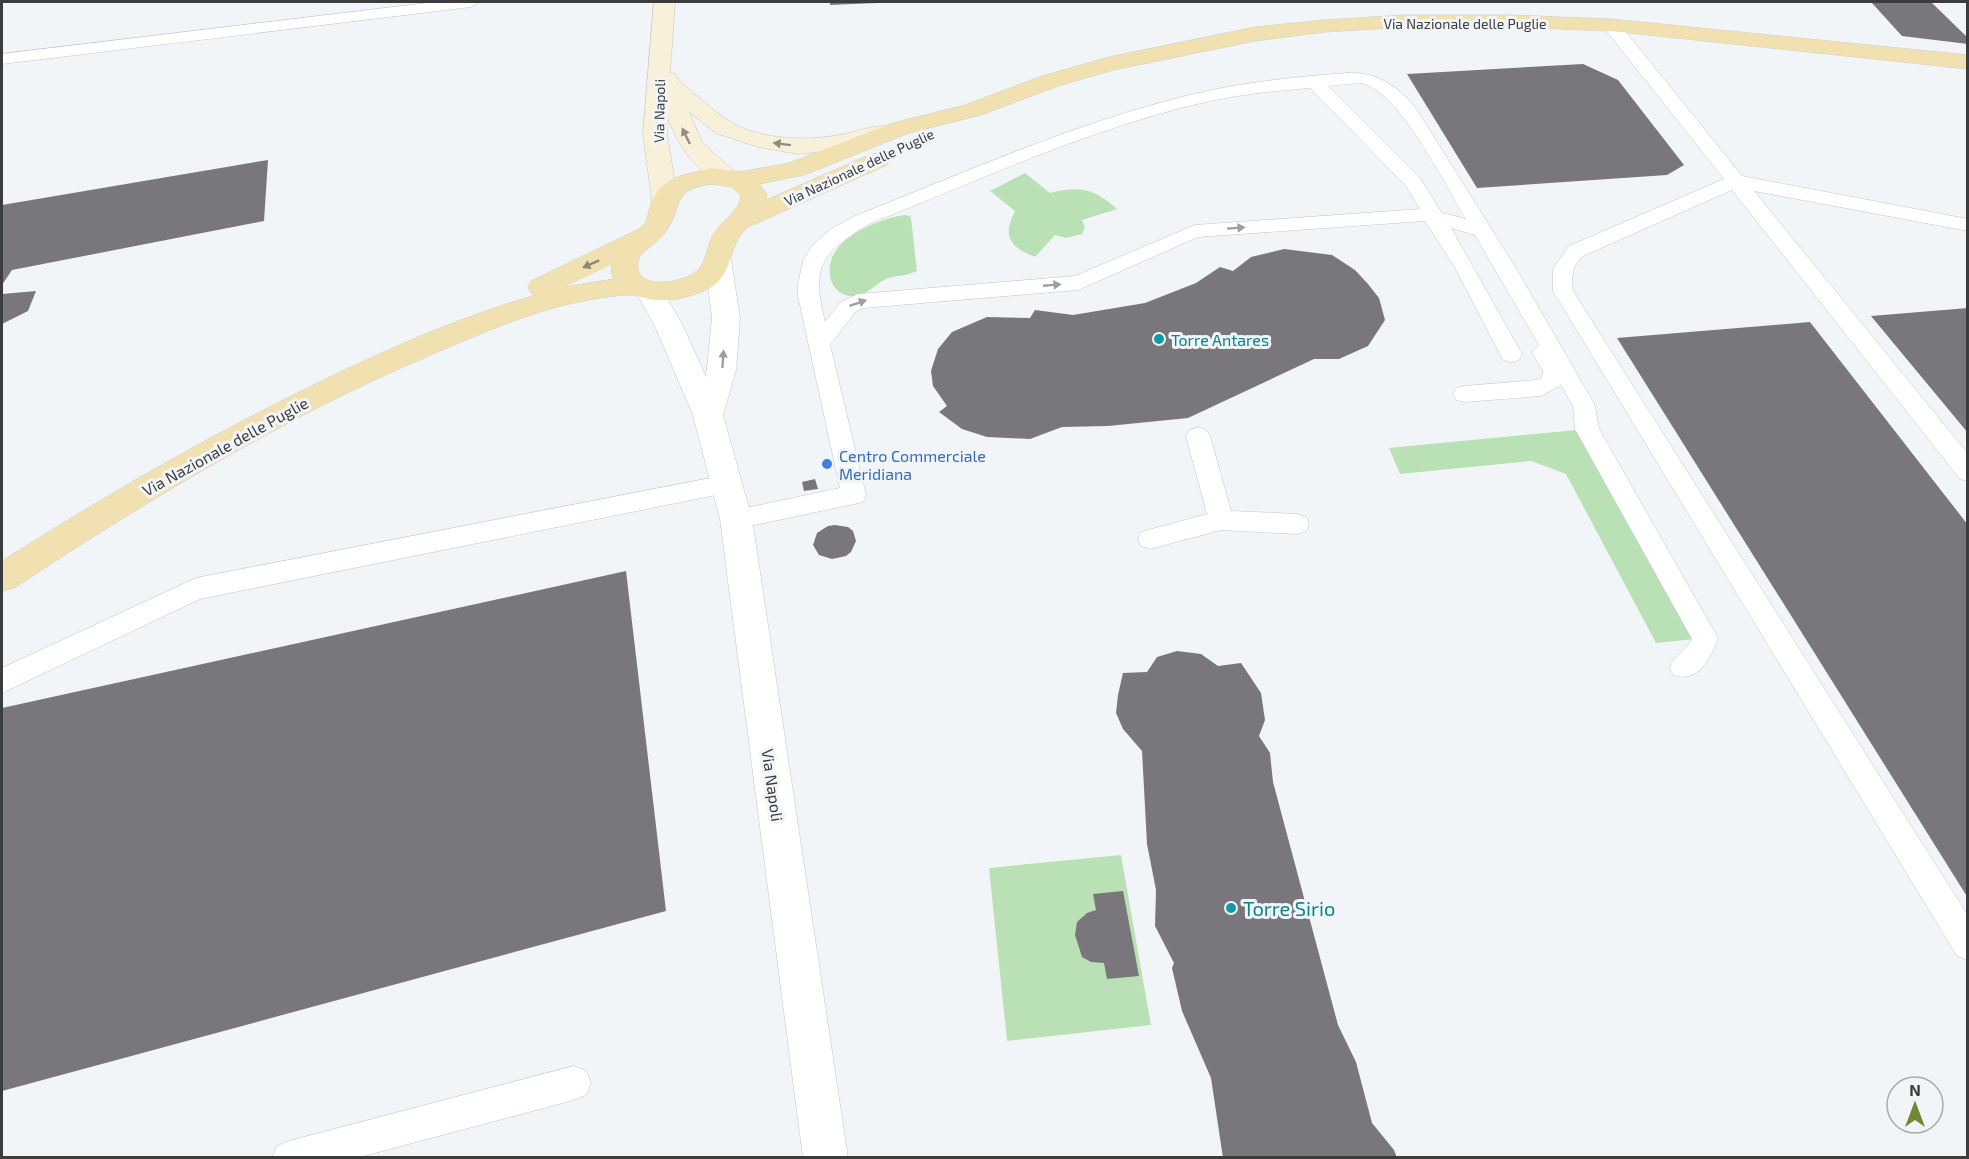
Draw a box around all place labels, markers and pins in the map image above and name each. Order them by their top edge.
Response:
place label: Torre Antares [1171,330,1269,349]
marker: Torre Antares [1152,332,1166,346]
place label: Centro Commerciale Meridiana [839,446,986,483]
marker: Centro Commerciale Meridiana [820,457,834,471]
place label: Torre Sirio [1243,896,1335,920]
marker: Torre Sirio [1224,901,1238,915]

